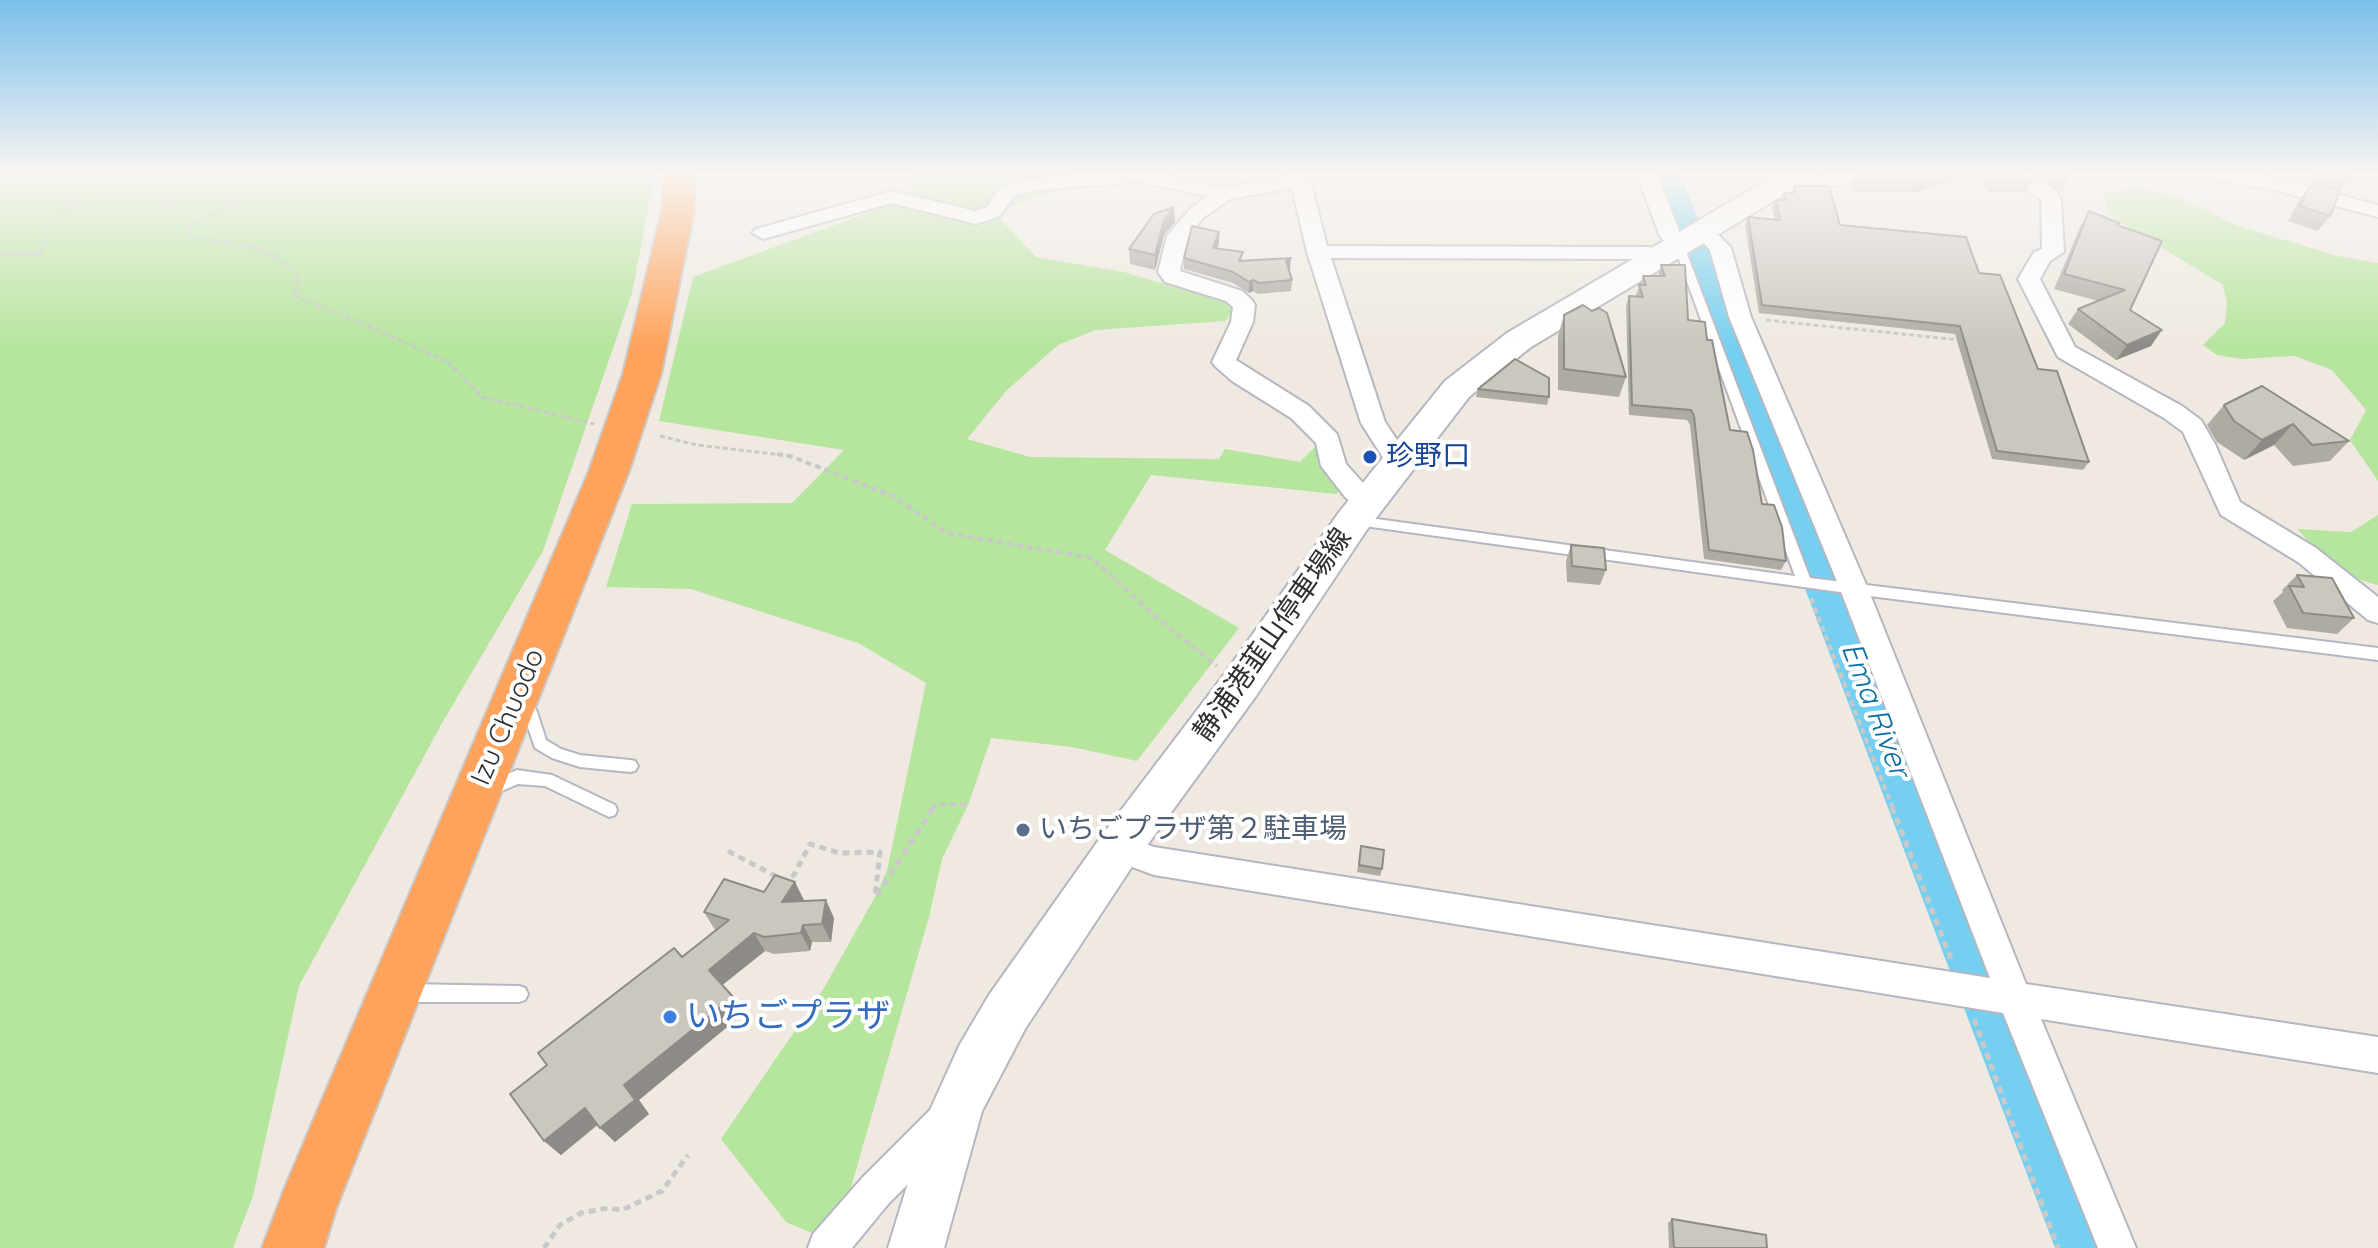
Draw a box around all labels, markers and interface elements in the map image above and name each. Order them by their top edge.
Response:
place label: 珍野口 [1386,440,1470,474]
marker: 珍野口 [1361,448,1379,466]
street label: 静浦港韮山停車場線 [1187,522,1359,748]
water label: Ema River [1833,637,1917,783]
street label: Izu Chuodo [464,644,552,790]
place label: いちごプラザ第２駐車場 [1039,813,1347,847]
marker: いちごプラザ第２駐車場 [1014,821,1032,839]
place label: いちごプラザ [686,997,890,1037]
marker: いちごプラザ [661,1008,679,1026]

